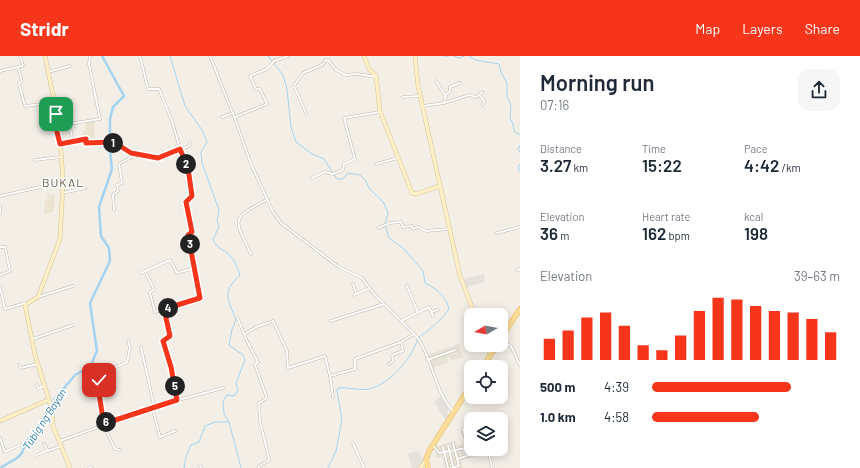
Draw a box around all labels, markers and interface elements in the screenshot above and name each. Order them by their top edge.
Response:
text: Stridr [20,17,69,40]
text: Map [695,20,720,37]
text: Layers [742,20,783,37]
text: Share [805,20,840,37]
text: Morning run [540,69,654,95]
button: share [798,69,840,111]
pin [39,97,73,131]
text: 07:16 [540,97,569,113]
icon: arrive [45,103,67,125]
pin: 1 [103,133,123,153]
text: 1 [111,136,115,149]
text: Distance [540,142,582,155]
text: Time [642,142,666,155]
text: Pace [744,142,768,155]
pin: 2 [176,154,196,174]
text: 3.27 [540,155,571,175]
text: 15:22 [642,155,682,175]
text: 4:42 [744,155,779,175]
text: 2 [183,157,189,170]
text: km [571,161,588,174]
text: /km [779,161,801,174]
district label: BUKAL [42,175,84,189]
text: Elevation [540,210,584,223]
text: Heart rate [642,210,690,223]
text: kcal [744,210,763,223]
text: 36 [540,223,558,243]
text: 162 [642,223,666,243]
text: 198 [744,223,768,243]
text: m [558,229,569,242]
text: bpm [666,229,690,242]
pin: 3 [180,234,200,254]
text: 3 [187,237,193,250]
text: Elevation [540,268,592,284]
text: 39–63 m [794,268,840,284]
pin: 4 [158,298,178,318]
text: 4 [165,301,171,314]
north arrow [464,308,508,352]
map controls [464,308,508,456]
button: locate [464,360,508,404]
pin [82,363,116,397]
icon: check [88,369,110,391]
pin: 5 [165,376,185,396]
text: 5 [172,379,178,392]
text: 500 m [540,379,575,395]
text: 4:39 [604,379,629,395]
water label: Tubig ng Bayan [20,386,69,452]
text: 1.0 km [540,409,576,425]
text: 4:58 [604,409,629,425]
pin: 6 [96,412,116,432]
button: layers [464,412,508,456]
text: 6 [103,415,109,428]

